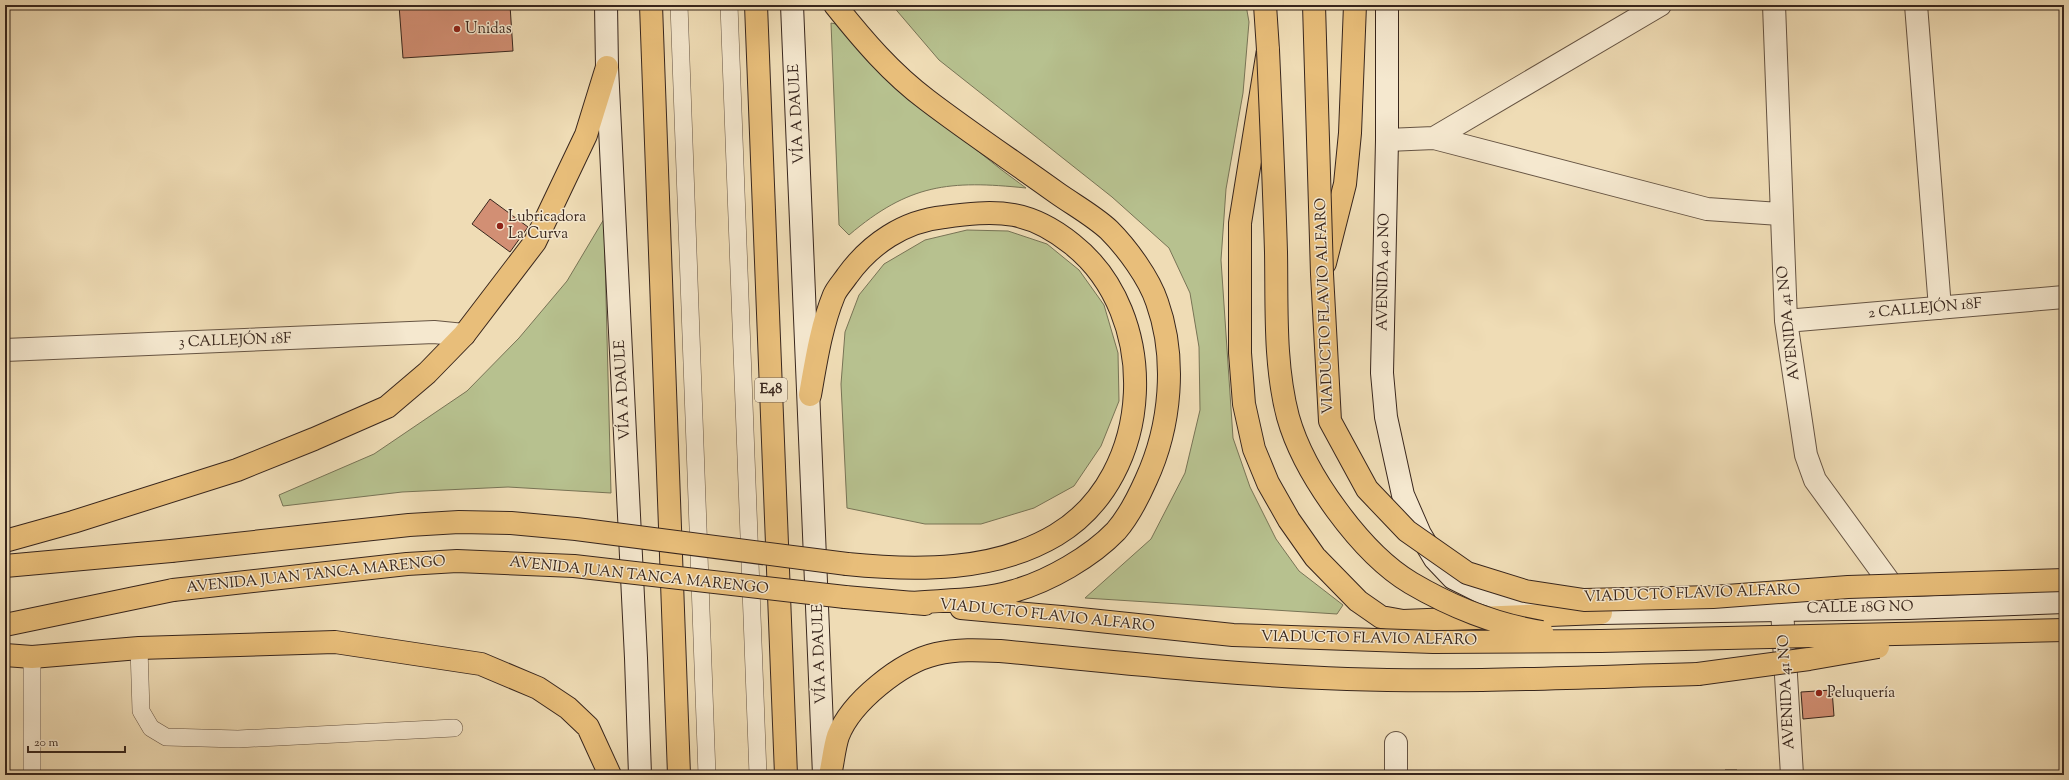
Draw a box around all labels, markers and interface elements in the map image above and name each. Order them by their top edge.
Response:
place label: Unidas [465,19,512,40]
marker: Unidas [452,24,462,34]
street label: VÍA A DAULE [783,63,810,165]
street label: VIADUCTO FLAVIO ALFARO [1311,197,1339,414]
place label: Lubricadora La Curva [508,207,586,245]
street label: AVENIDA 40 NO [1372,213,1396,331]
marker: Lubricadora La Curva [495,221,505,231]
street label: AVENIDA 41 NO [1773,264,1805,381]
street label: 2 CALLEJÓN 18F [1867,292,1983,324]
street label: 3 CALLEJÓN 18F [178,327,293,353]
street label: VÍA A DAULE [609,339,636,441]
road number: E48 [755,378,787,402]
street label: AVENIDA JUAN TANCA MARENGO [185,551,447,599]
street label: AVENIDA JUAN TANCA MARENGO [508,552,770,600]
street label: VIADUCTO FLAVIO ALFARO [1584,580,1801,608]
street label: VIADUCTO FLAVIO ALFARO [938,594,1156,638]
street label: CALLE 18G NO [1806,597,1914,619]
street label: VÍA A DAULE [807,603,832,705]
street label: VIADUCTO FLAVIO ALFARO [1261,627,1478,651]
street label: AVENIDA 41 NO [1773,634,1801,750]
place label: Peluquería [1827,683,1895,704]
marker: Peluquería [1814,688,1824,698]
scale bar [28,728,125,754]
text: 20 m [34,734,59,752]

